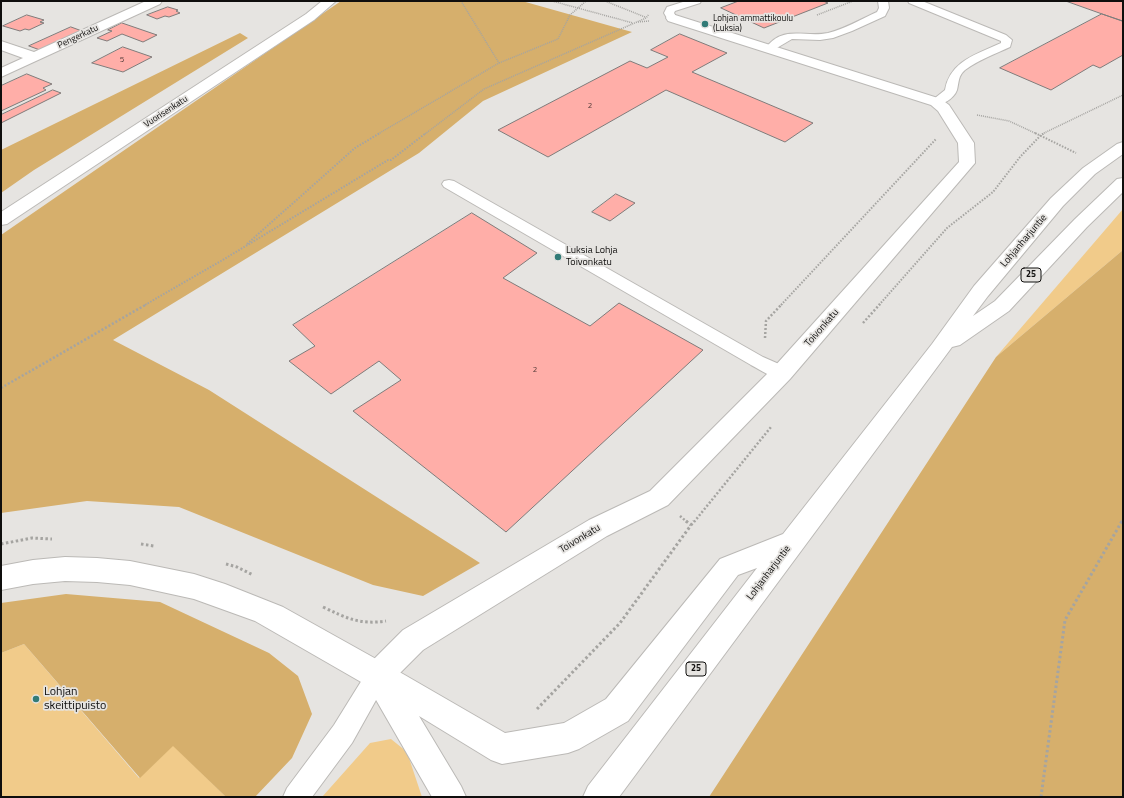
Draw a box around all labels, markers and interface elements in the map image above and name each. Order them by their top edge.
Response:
place label: Lohjan ammattikoulu (Luksia) [713,14,793,35]
marker: Lohjan ammattikoulu (Luksia) [700,19,710,29]
street label: Pengerkatu [56,23,100,51]
house number: 5 [120,55,124,65]
street label: Vuorisenkatu [142,94,190,130]
house number: 2 [588,101,592,111]
street label: Lohjanharjuntie [998,212,1050,270]
place label: Luksia Lohja Toivonkatu [566,245,617,268]
marker: Luksia Lohja Toivonkatu [553,252,563,262]
road number: 25 [1021,268,1041,282]
street label: Toivonkatu [802,307,842,349]
house number: 2 [533,365,537,375]
street label: Toivonkatu [557,522,603,556]
street label: Lohjanharjuntie [745,543,793,603]
road number: 25 [686,662,706,676]
place label: Lohjan skeittipuisto [44,685,106,713]
marker: Lohjan skeittipuisto [31,694,41,704]

